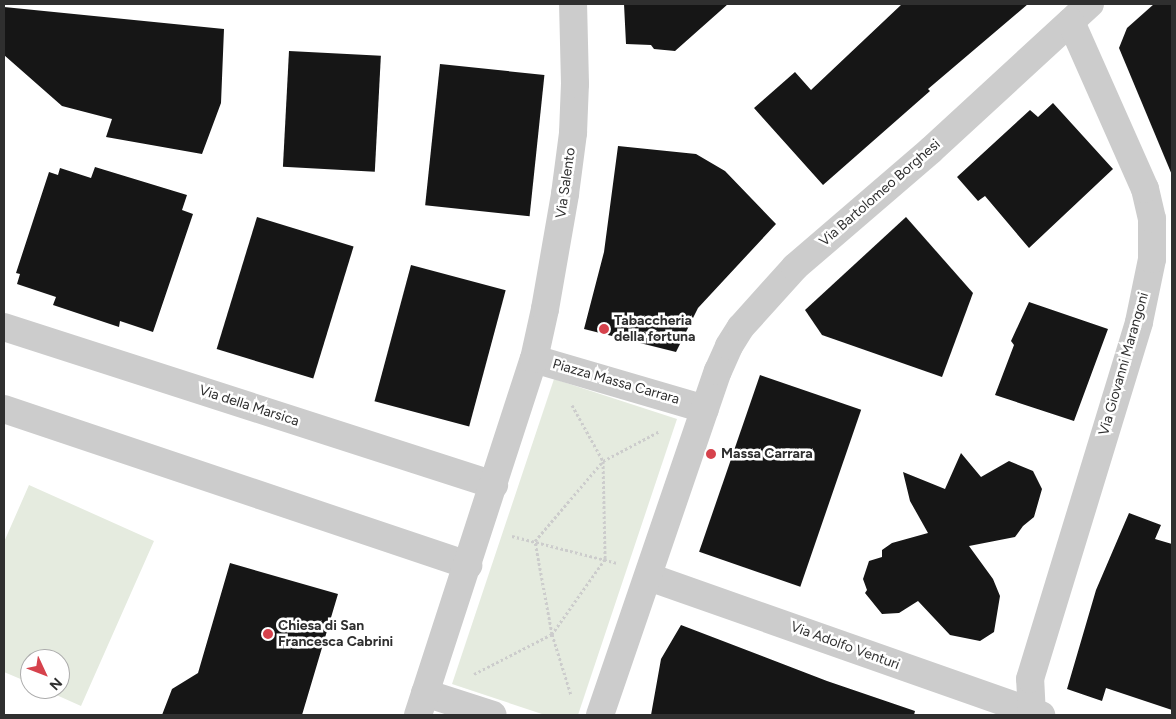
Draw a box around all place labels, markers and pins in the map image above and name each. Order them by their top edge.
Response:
place label: Tabaccheria della fortuna [614,313,696,346]
marker: Tabaccheria della fortuna [598,323,610,335]
place label: Massa Carrara [721,446,813,462]
marker: Massa Carrara [705,448,717,460]
place label: Chiesa di San Francesca Cabrini [278,618,393,650]
marker: Chiesa di San Francesca Cabrini [262,628,274,640]

